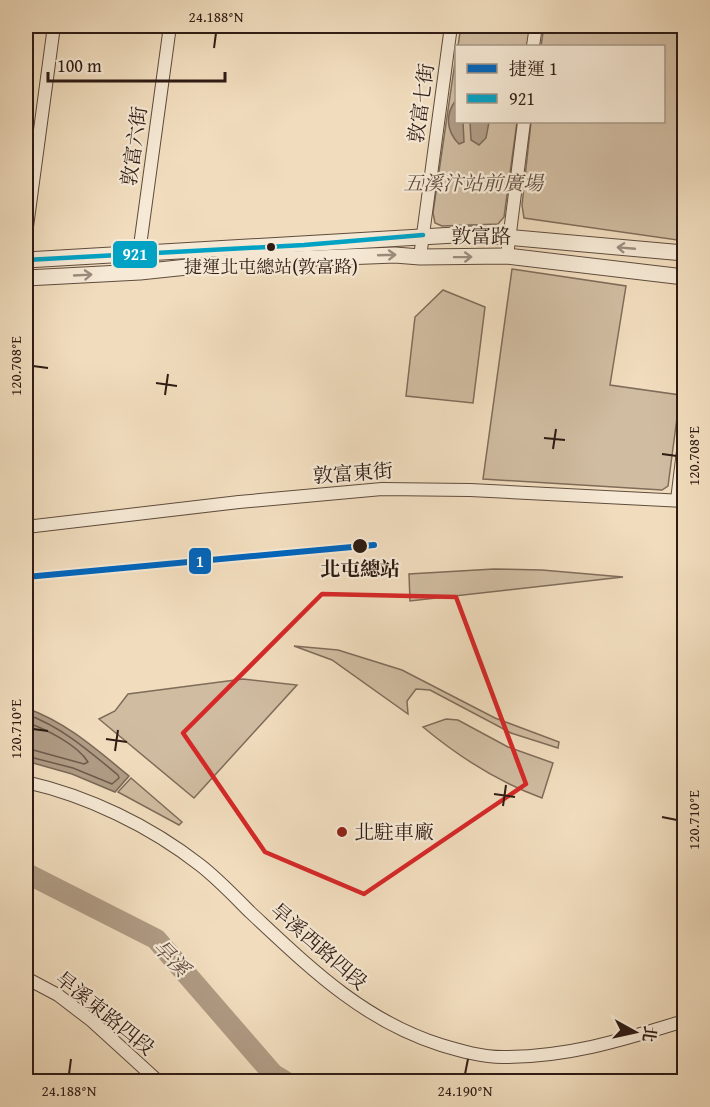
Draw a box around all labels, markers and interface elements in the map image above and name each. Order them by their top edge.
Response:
text: 24.188°N [189,6,244,27]
scale bar [48,45,225,83]
legend [455,45,665,123]
text: 100 m [57,52,102,79]
text: 捷運 1 [509,55,558,82]
street label: 敦富七街 [401,61,440,145]
text: 921 [509,85,535,112]
street label: 敦富六街 [114,104,153,188]
park label: 五溪汴站前廣場 [403,168,545,197]
street label: 敦富路 [451,221,511,250]
line badge: 921 [112,240,158,269]
marker: 捷運北屯總站(敦富路) [265,241,277,253]
text: 921 [123,242,147,266]
one-way arrow [617,242,637,253]
one-way arrow [376,249,396,261]
one-way arrow [453,251,473,262]
place label: 捷運北屯總站(敦富路) [184,253,358,280]
one-way arrow [72,269,92,280]
text: 120.708°E [5,336,26,396]
text: 120.708°E [683,426,704,486]
street label: 敦富東街 [312,455,394,490]
marker: 北屯總站 [351,537,369,555]
line badge: 1 [188,547,212,575]
text: 1 [196,549,204,573]
place label: 北屯總站 [320,554,400,583]
text: 120.710°E [5,699,26,759]
text: 120.710°E [683,790,704,850]
place label: 北駐車廠 [354,817,434,846]
marker: 北駐車廠 [335,825,349,839]
street label: 旱溪西路四段 [265,895,374,996]
water label: 旱溪 [146,932,198,985]
street label: 旱溪東路四段 [50,964,161,1062]
north arrow [605,1002,665,1062]
text: 北 [637,1024,663,1044]
text: 24.188°N [42,1080,97,1101]
text: 24.190°N [438,1080,493,1101]

